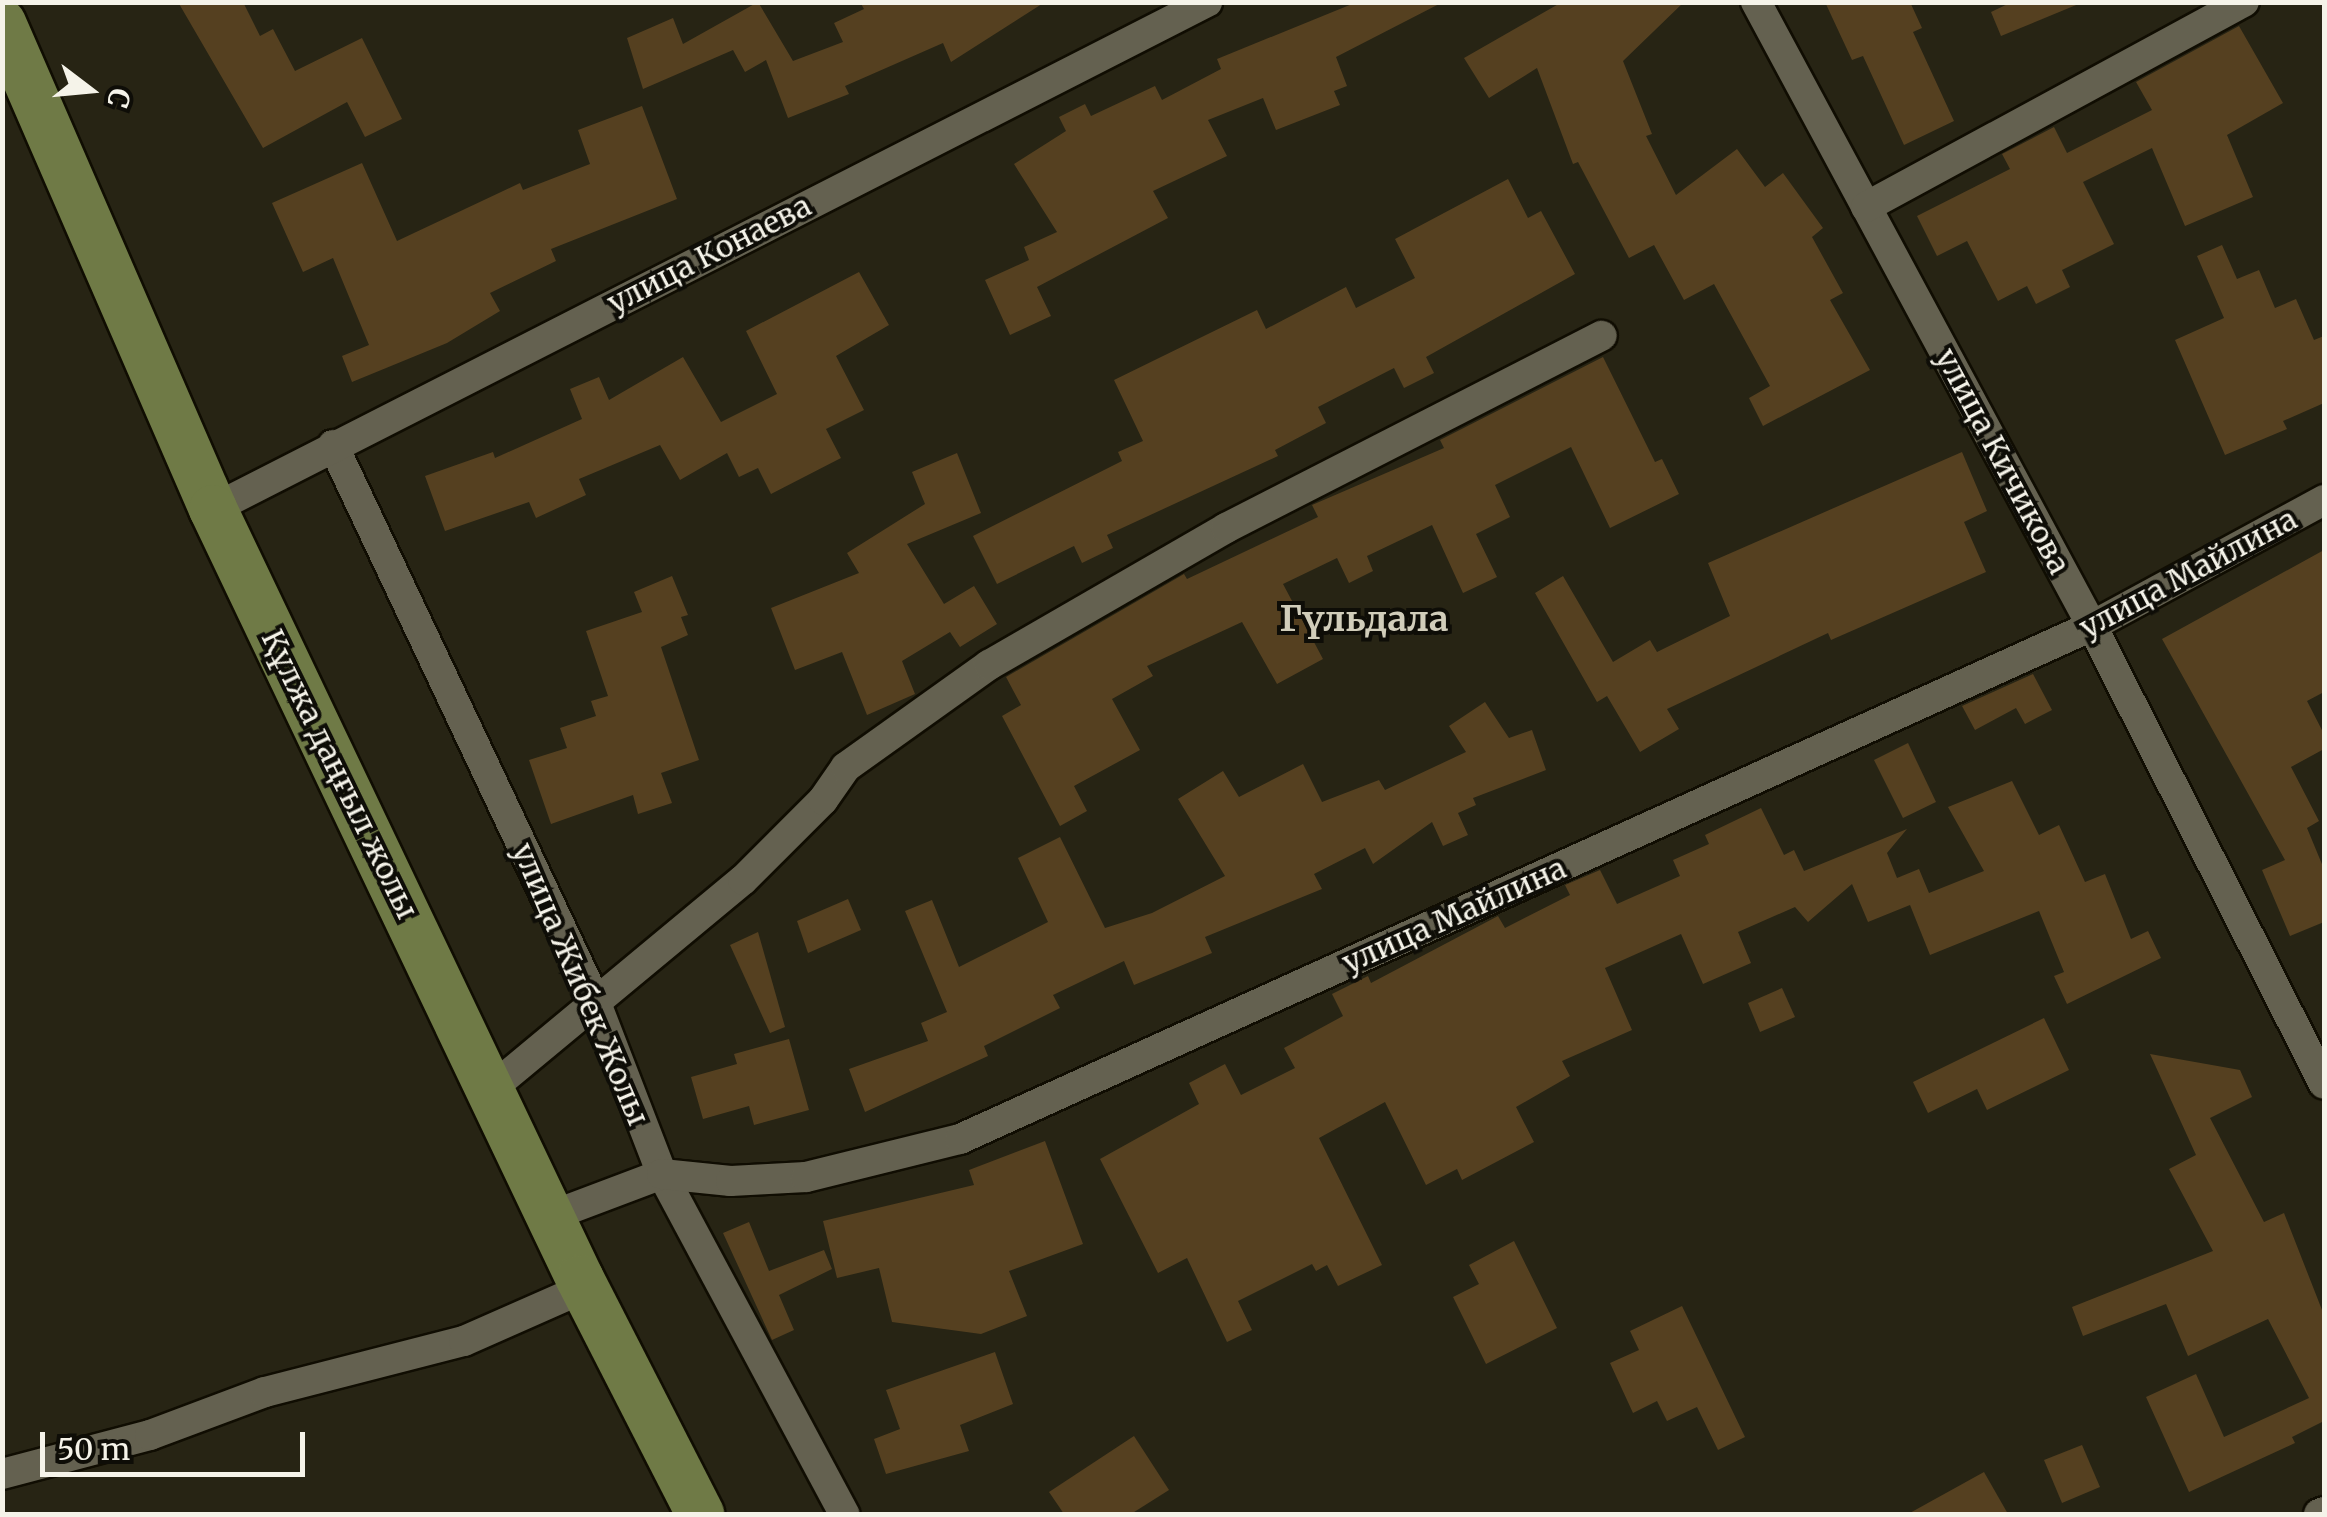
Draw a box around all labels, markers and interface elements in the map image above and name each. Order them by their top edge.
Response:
north arrow [40,40,140,140]
text: С [99,84,139,112]
street label: улица Конаева [601,187,817,321]
street label: улица Кичикова [1928,342,2078,580]
street label: улица Майлина [2073,501,2303,645]
district label: Гүльдала [1279,598,1449,640]
street label: Құлжа даңғыл жолы [254,624,426,924]
street label: улица Жибек Жолы [505,837,657,1131]
street label: улица Майлина [1337,850,1571,980]
scale bar [45,1412,310,1474]
text: 50 m [57,1430,130,1468]

